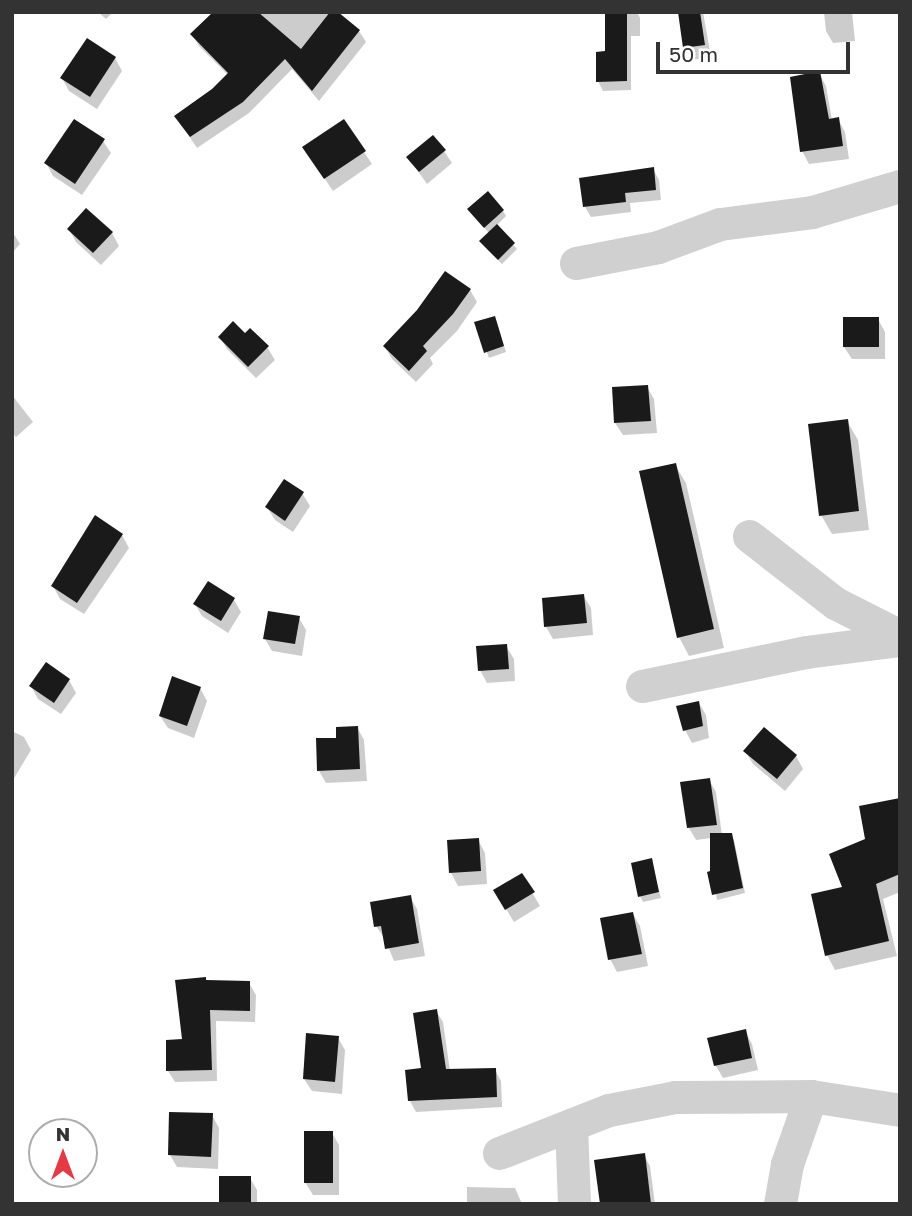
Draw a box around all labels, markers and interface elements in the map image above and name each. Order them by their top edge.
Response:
scale bar [660,28,854,72]
text: 50 m [669,41,718,67]
north arrow [28,1118,98,1188]
text: N [56,1122,70,1145]

